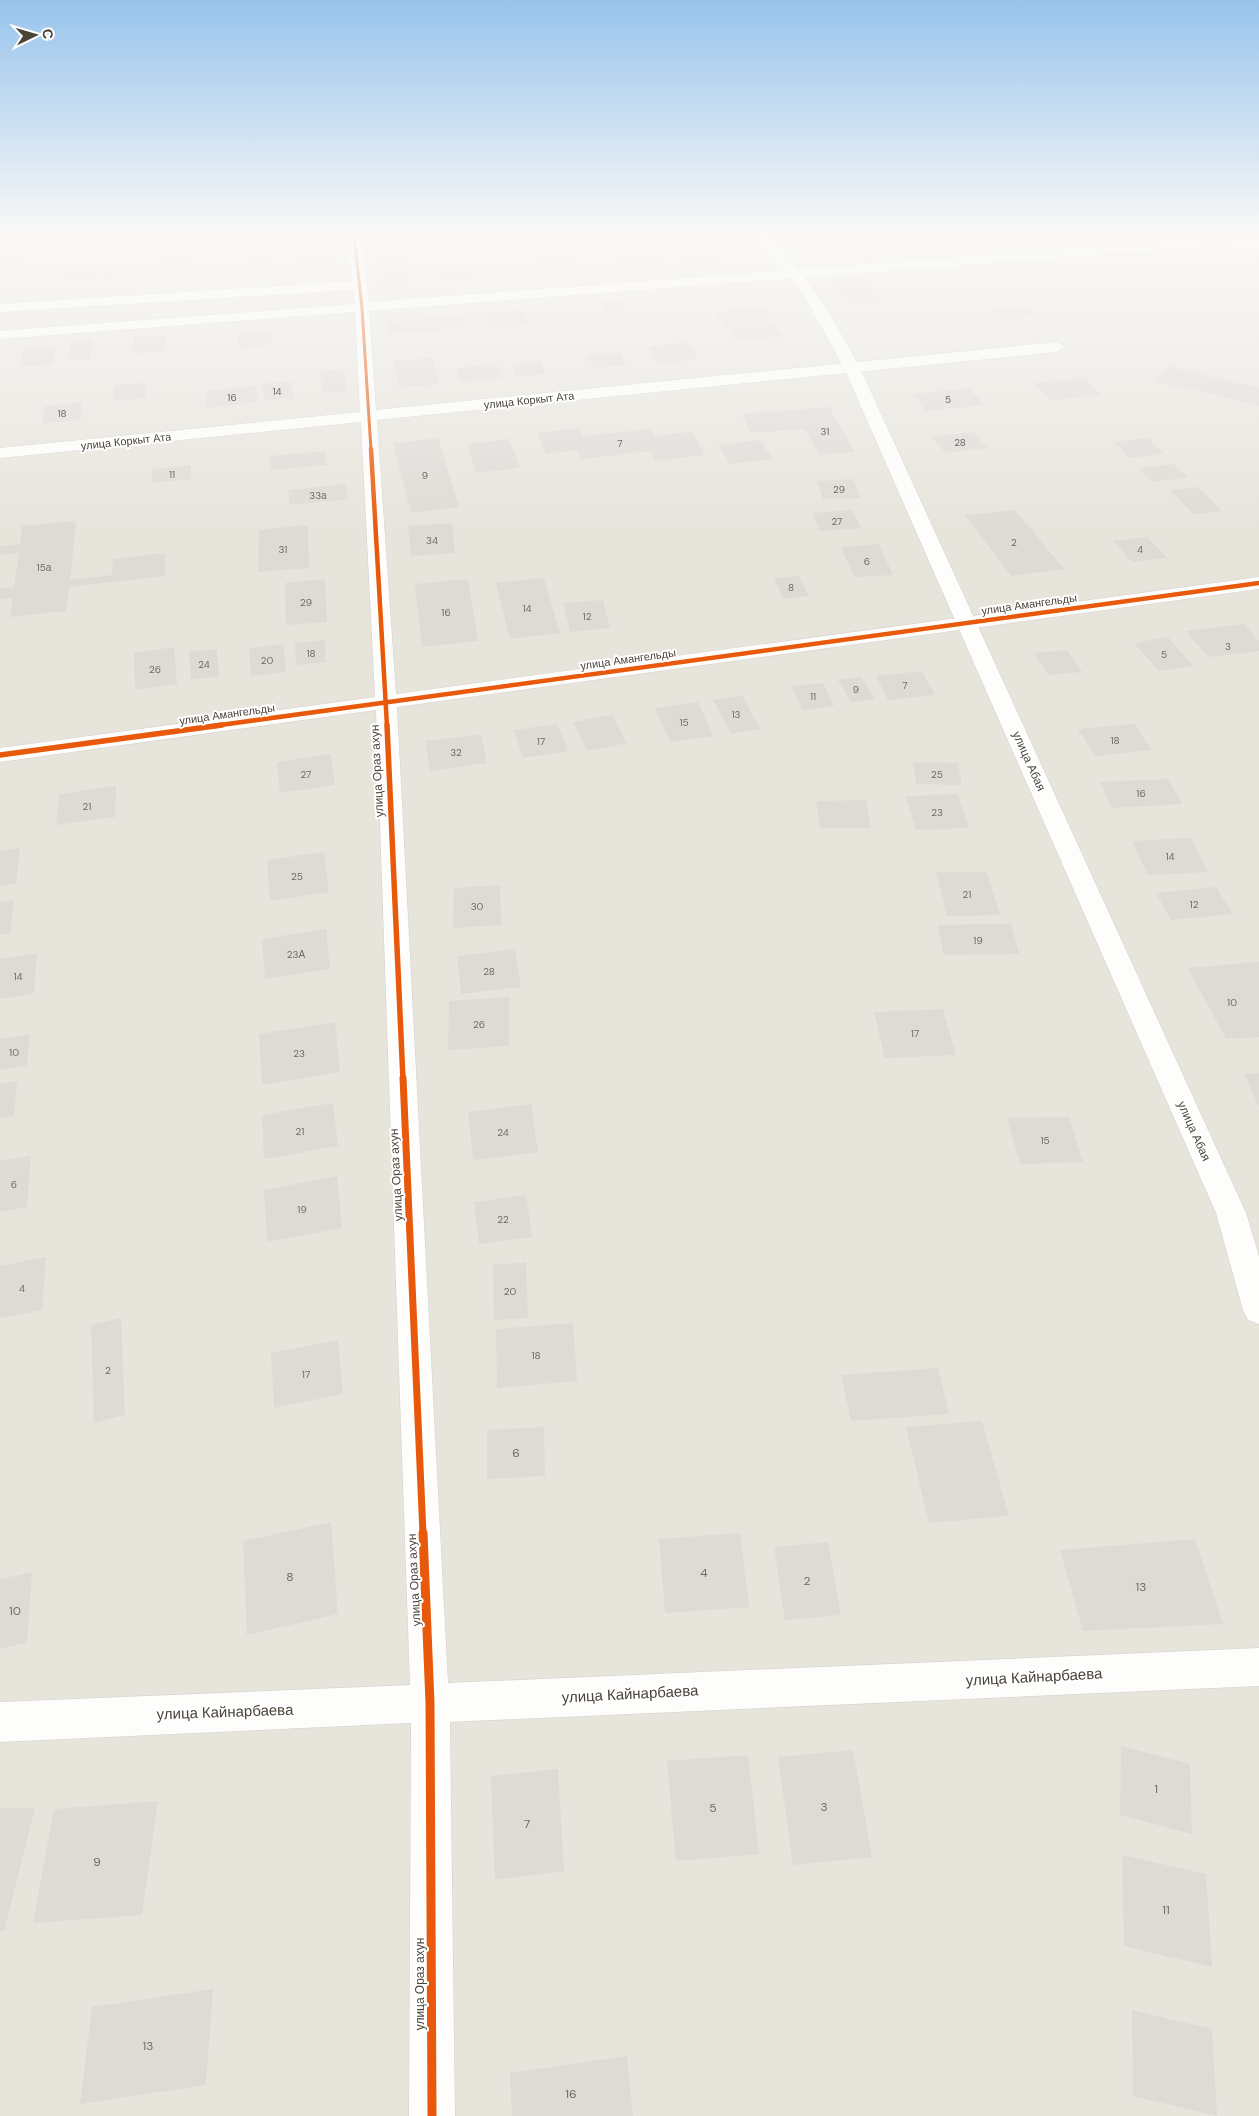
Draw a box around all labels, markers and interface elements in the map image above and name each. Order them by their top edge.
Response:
north arrow [10,10,60,60]
text: С [39,28,57,40]
house number: 14 [272,385,282,398]
street label: улица Коркыт Ата [483,388,576,412]
house number: 16 [227,391,237,404]
house number: 5 [945,393,951,406]
house number: 18 [57,407,67,420]
house number: 31 [821,425,829,438]
street label: улица Коркыт Ата [80,429,173,453]
house number: 28 [954,436,966,449]
house number: 7 [617,437,623,450]
house number: 11 [169,468,175,481]
house number: 9 [422,469,428,482]
house number: 29 [833,483,845,496]
house number: 33а [309,489,327,502]
house number: 27 [832,515,842,528]
house number: 34 [426,534,438,547]
house number: 2 [1011,536,1017,549]
house number: 31 [279,543,287,556]
house number: 4 [1137,543,1143,556]
house number: 6 [864,555,870,568]
house number: 15а [37,561,52,574]
house number: 8 [788,581,794,594]
street label: улица Амангельды [980,590,1078,618]
house number: 29 [300,596,312,609]
house number: 14 [522,602,532,615]
house number: 16 [441,606,451,619]
house number: 12 [583,610,592,623]
house number: 3 [1225,640,1231,653]
street label: улица Амангельды [579,645,677,673]
house number: 18 [306,647,316,660]
house number: 5 [1161,648,1167,661]
house number: 20 [261,654,273,667]
house number: 24 [198,658,210,671]
house number: 26 [149,663,161,676]
house number: 7 [902,679,908,692]
house number: 9 [853,683,859,696]
house number: 11 [810,690,816,703]
street label: улица Амангельды [178,700,276,728]
house number: 13 [731,708,741,721]
house number: 15 [679,716,689,729]
street label: улица Ораз ахун [367,724,387,818]
street label: улица Абая [1009,729,1049,793]
house number: 18 [1110,734,1120,747]
house number: 17 [537,735,545,748]
house number: 32 [450,746,462,759]
house number: 27 [301,768,311,781]
house number: 25 [931,768,943,781]
house number: 16 [1136,787,1146,800]
house number: 21 [83,800,91,813]
house number: 23 [931,806,943,819]
house number: 14 [1165,850,1175,863]
house number: 25 [291,870,303,883]
house number: 21 [963,888,971,901]
house number: 12 [1190,898,1199,911]
house number: 30 [471,900,484,913]
house number: 19 [973,934,983,947]
house number: 23А [287,948,305,961]
house number: 28 [483,965,495,978]
house number: 14 [13,970,23,983]
house number: 10 [1227,996,1237,1009]
house number: 26 [473,1018,485,1031]
house number: 17 [911,1027,919,1040]
house number: 10 [9,1046,19,1059]
house number: 23 [293,1047,305,1060]
street label: улица Абая [1174,1099,1214,1163]
house number: 21 [296,1125,304,1138]
house number: 24 [497,1126,509,1139]
street label: улица Ораз ахун [386,1128,406,1222]
house number: 15 [1040,1134,1050,1147]
house number: 6 [11,1178,17,1191]
house number: 19 [297,1203,307,1216]
house number: 22 [497,1213,509,1226]
house number: 4 [19,1282,25,1295]
house number: 20 [504,1285,516,1298]
house number: 18 [531,1349,541,1362]
house number: 2 [105,1364,111,1377]
house number: 17 [302,1368,310,1381]
house number: 6 [512,1445,520,1461]
street label: улица Ораз ахун [404,1533,424,1627]
house number: 4 [700,1565,708,1581]
house number: 8 [286,1569,294,1585]
house number: 2 [804,1573,811,1589]
house number: 13 [1136,1579,1146,1595]
house number: 10 [9,1603,21,1619]
street label: улица Кайнарбаева [965,1663,1103,1691]
street label: улица Кайнарбаева [561,1680,699,1708]
street label: улица Кайнарбаева [156,1700,294,1724]
house number: 1 [1154,1781,1158,1797]
house number: 3 [820,1799,828,1815]
house number: 5 [709,1800,717,1816]
house number: 7 [524,1816,530,1832]
house number: 9 [93,1854,101,1870]
house number: 11 [1162,1902,1170,1918]
street label: улица Ораз ахун [412,1938,428,2030]
house number: 13 [143,2038,153,2054]
house number: 16 [565,2086,577,2102]

